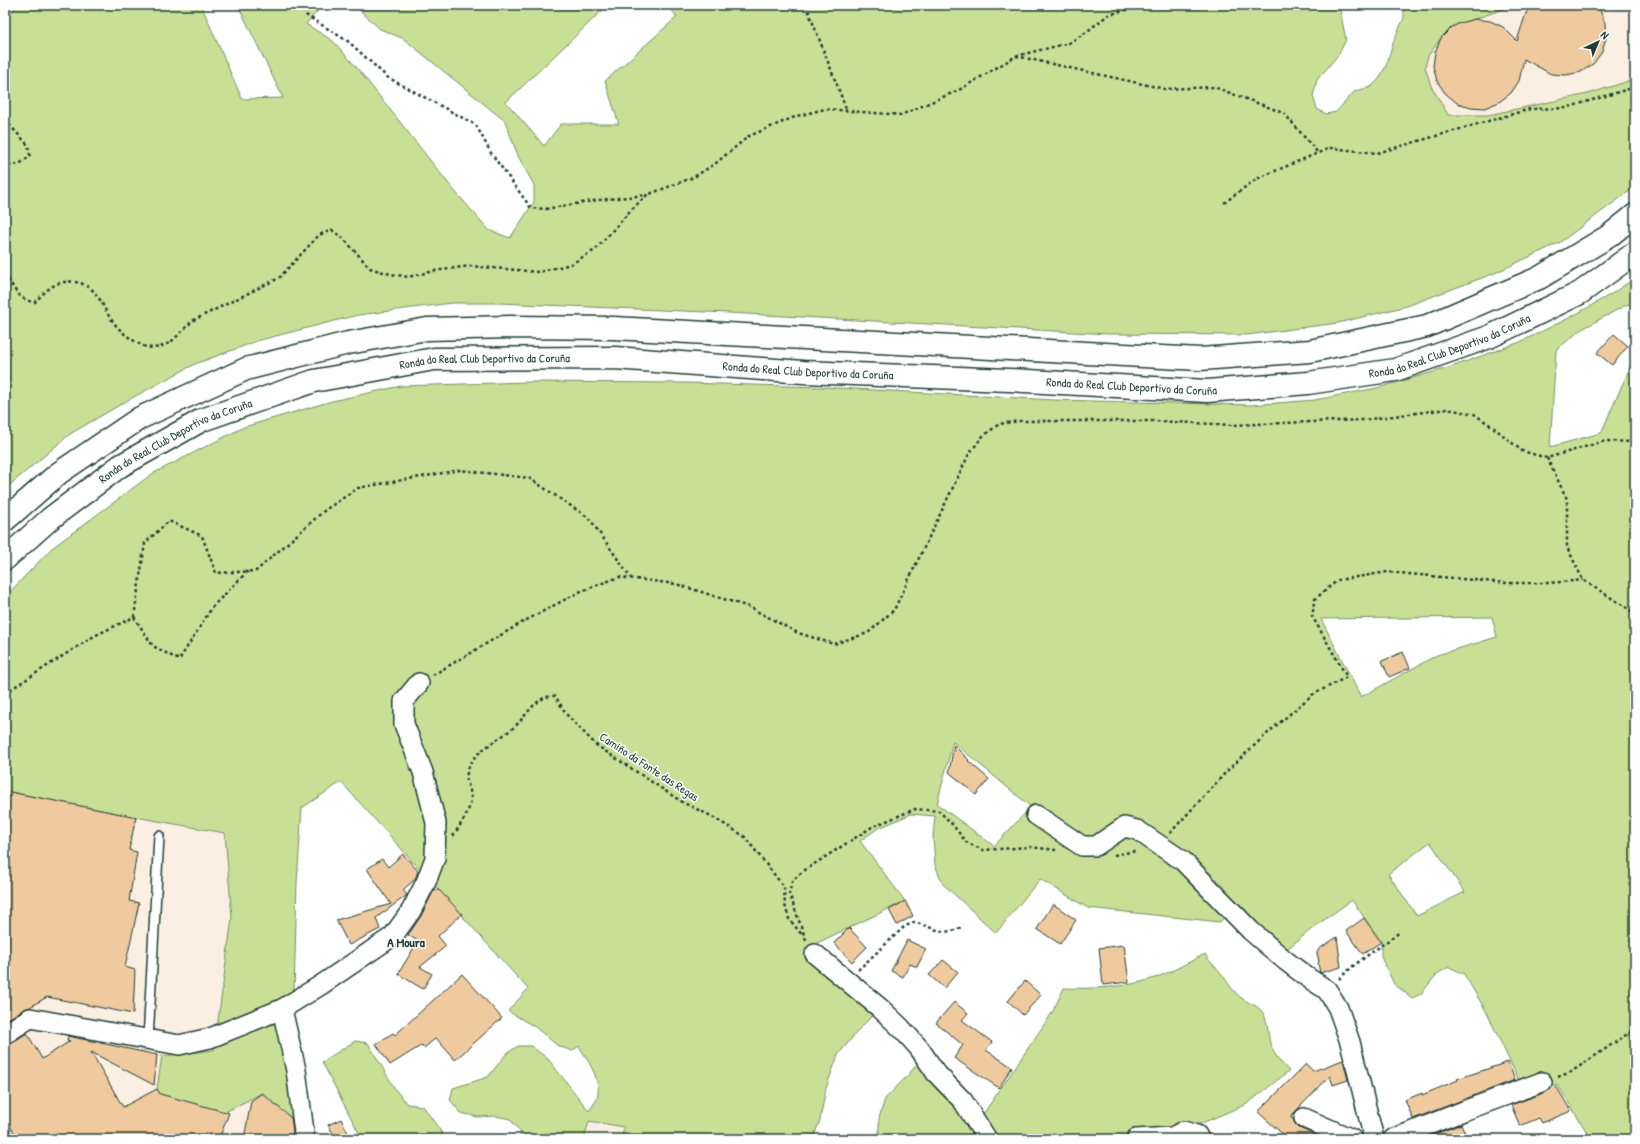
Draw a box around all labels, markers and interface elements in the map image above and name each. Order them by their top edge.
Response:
north arrow [1578,22,1618,62]
text: N [1598,28,1612,42]
street label: Ronda do Real Club Deportivo da Coruña [1368,309,1533,382]
street label: Ronda do Real Club Deportivo da Coruña [398,349,570,373]
street label: Ronda do Real Club Deportivo da Coruña [722,357,894,384]
street label: Ronda do Real Club Deportivo da Coruña [1046,373,1218,399]
street label: Ronda do Real Club Deportivo da Coruña [95,394,254,487]
street label: Camiño da Fonte das Regas [596,728,703,805]
district label: A Moura [387,933,426,951]

